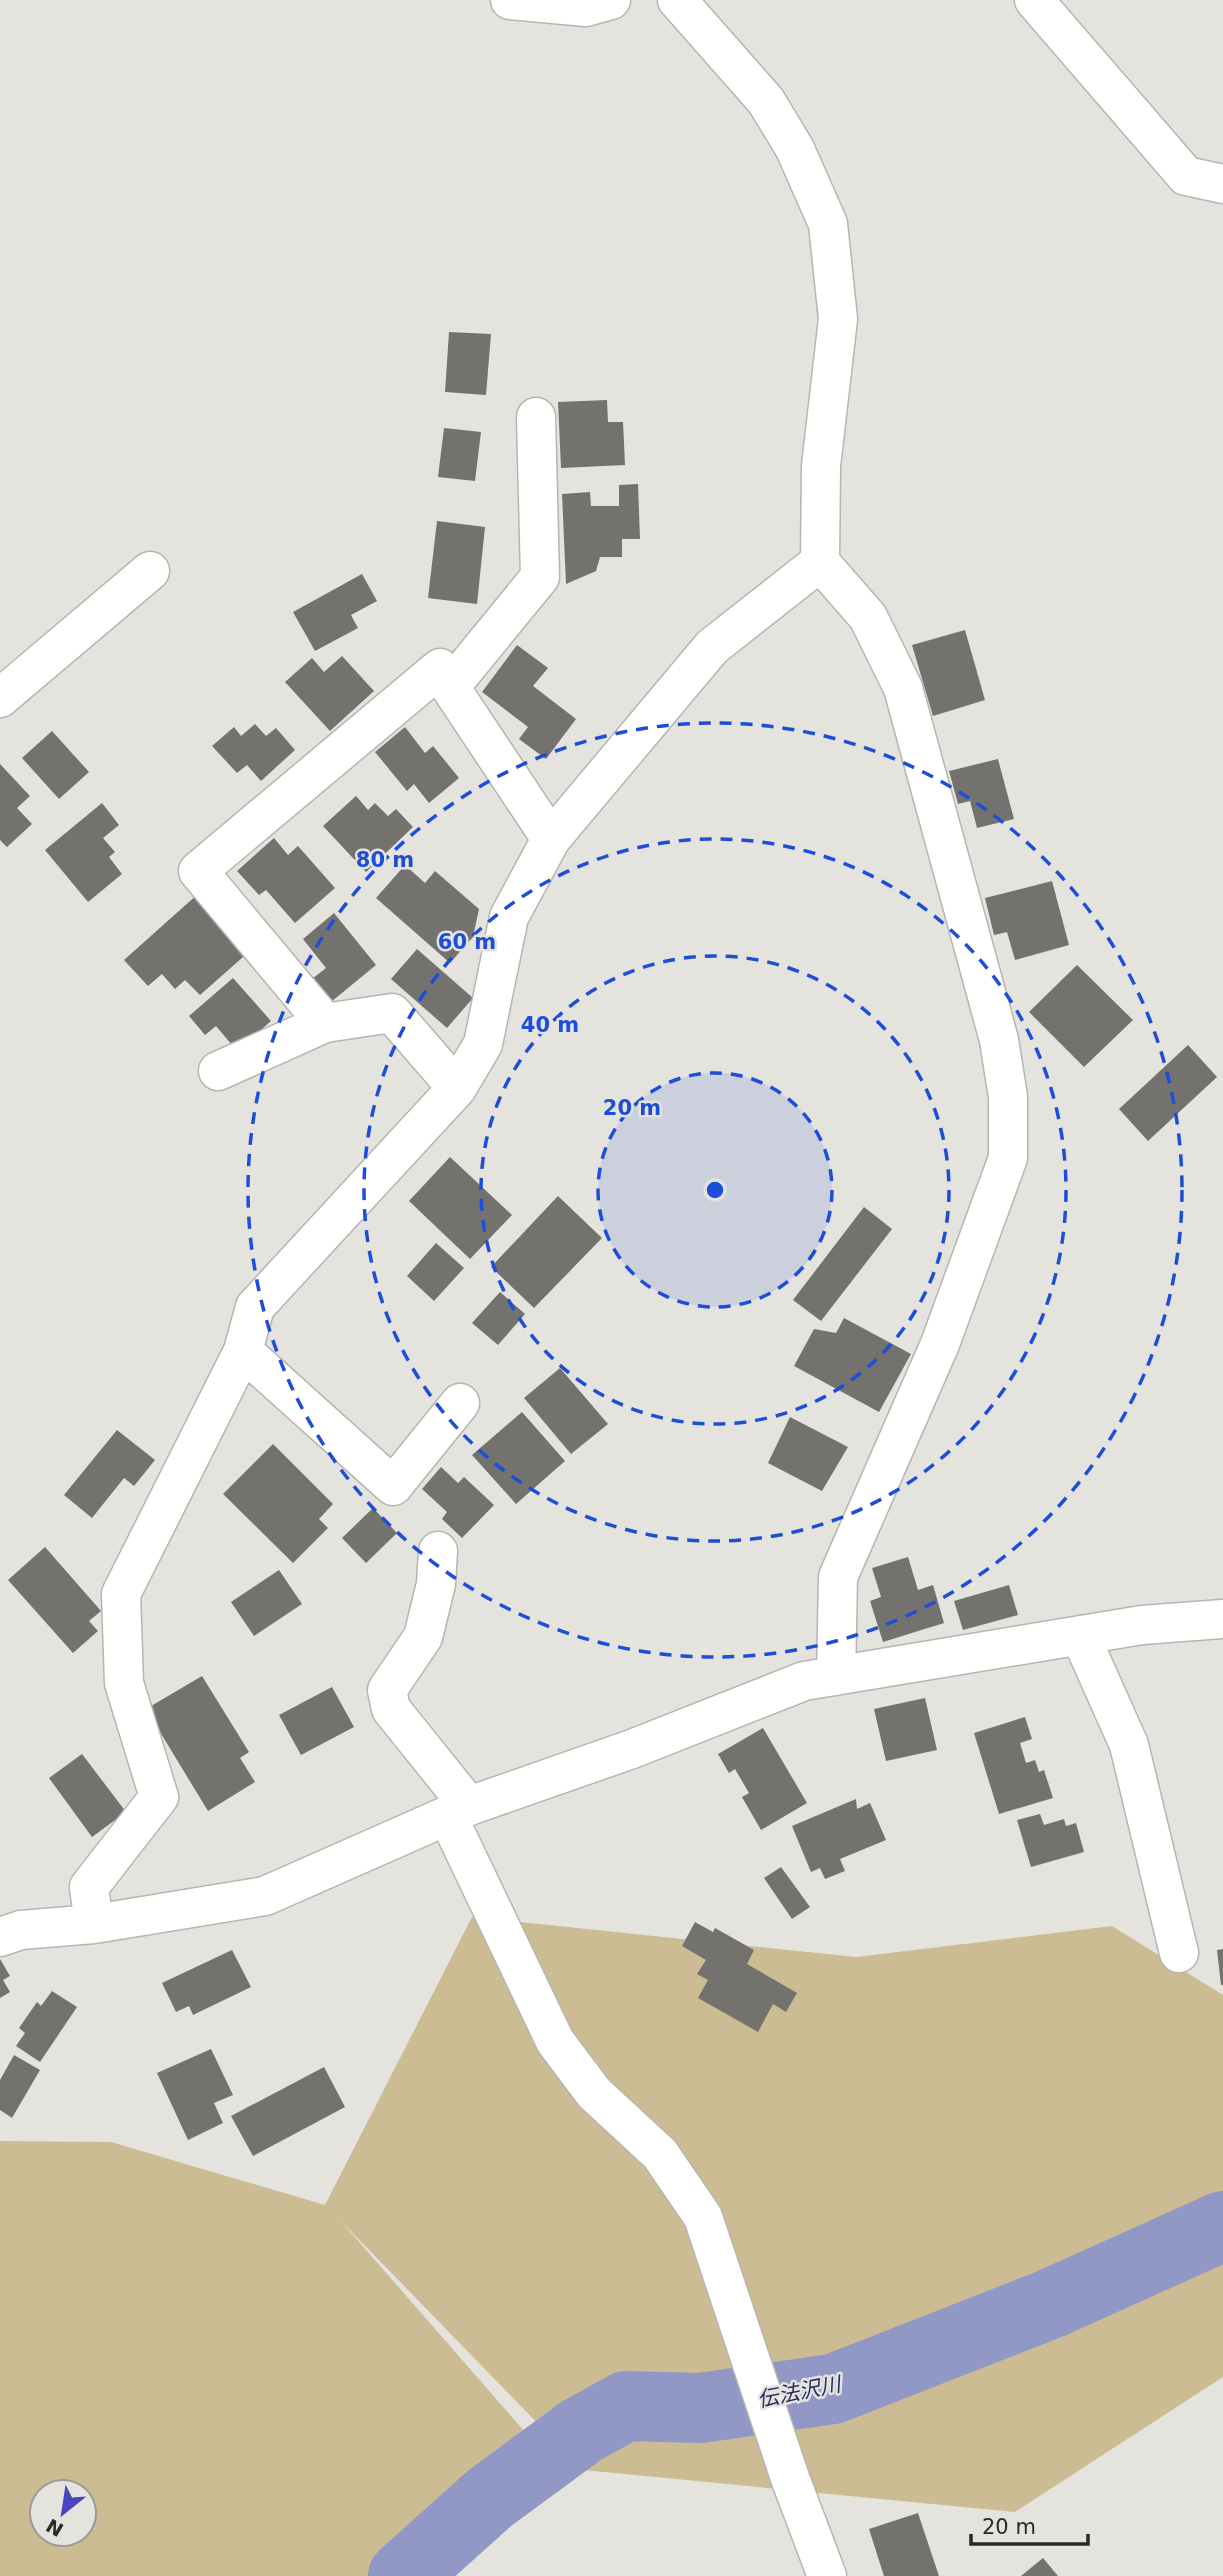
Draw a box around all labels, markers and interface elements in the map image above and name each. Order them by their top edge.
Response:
text: 80 m [356,848,414,872]
text: 60 m [438,930,496,954]
text: 40 m [521,1013,579,1037]
text: 20 m [603,1096,661,1120]
centre of rings [703,1178,727,1202]
water label: 伝法沢川 [755,2372,844,2412]
north arrow [28,2478,98,2548]
scale bar [971,2502,1088,2546]
text: N [42,2514,67,2541]
text: 20 m [982,2515,1036,2539]

